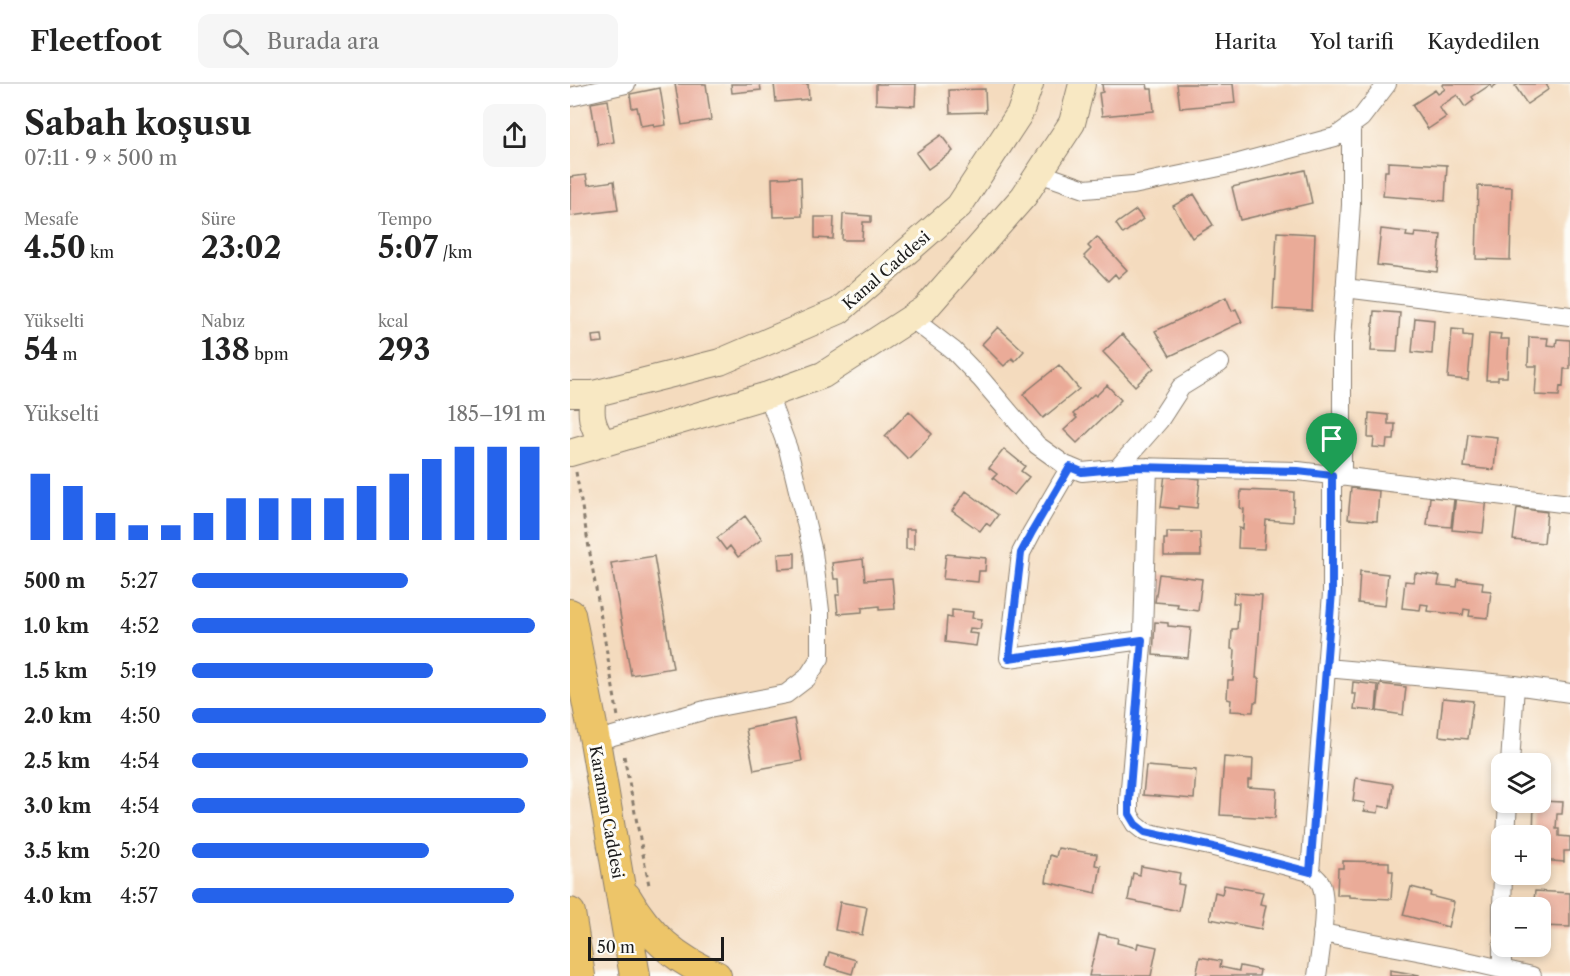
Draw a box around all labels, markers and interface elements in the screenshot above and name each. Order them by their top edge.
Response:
search box [198,14,618,68]
text: Fleetfoot [30,24,162,58]
icon: search [219,25,252,58]
text: Burada ara [267,28,379,55]
text: Harita [1214,29,1277,54]
text: Yol tarifi [1310,29,1394,54]
text: Kaydedilen [1427,29,1540,54]
text: Sabah koşusu [24,103,252,144]
button: share [483,104,546,167]
text: 07:11 · 9 × 500 m [24,146,178,170]
text: Mesafe [24,209,79,229]
text: Süre [201,209,236,229]
text: Tempo [378,209,432,229]
street label: Kanal Caddesi [838,226,934,313]
text: 4.50 [24,229,86,266]
text: 23:02 [201,229,281,266]
text: 5:07 [378,229,438,266]
text: km [86,242,114,262]
text: /km [438,242,472,262]
text: Yükselti [24,311,84,331]
text: Nabız [201,311,245,331]
text: kcal [378,311,408,331]
text: 54 [24,331,58,368]
text: 138 [201,331,250,368]
text: 293 [378,331,431,368]
text: m [58,344,78,364]
text: bpm [250,344,289,364]
text: Yükselti [24,402,99,426]
text: 185–191 m [448,402,546,426]
pin [1306,413,1357,475]
icon: arrive [1315,422,1348,455]
text: 500 m [24,569,85,593]
text: 5:27 [120,569,158,593]
text: 1.0 km [24,614,89,638]
text: 4:52 [120,614,160,638]
text: 1.5 km [24,659,88,683]
text: 5:19 [120,659,157,683]
text: 2.0 km [24,704,92,728]
text: 4:50 [120,704,161,728]
street label: Karaman Caddesi [585,744,629,880]
text: 2.5 km [24,749,91,773]
text: 4:54 [120,749,160,773]
map controls [1491,753,1551,957]
button: layers [1491,753,1551,813]
text: 3.0 km [24,794,91,818]
text: 4:54 [120,794,160,818]
button: + [1491,825,1551,885]
text: 3.5 km [24,839,90,863]
text: 5:20 [120,839,161,863]
text: 4.0 km [24,884,92,908]
text: 4:57 [120,884,158,908]
button: − [1491,897,1551,957]
scale bar [588,934,724,962]
text: 50 m [597,937,635,957]

